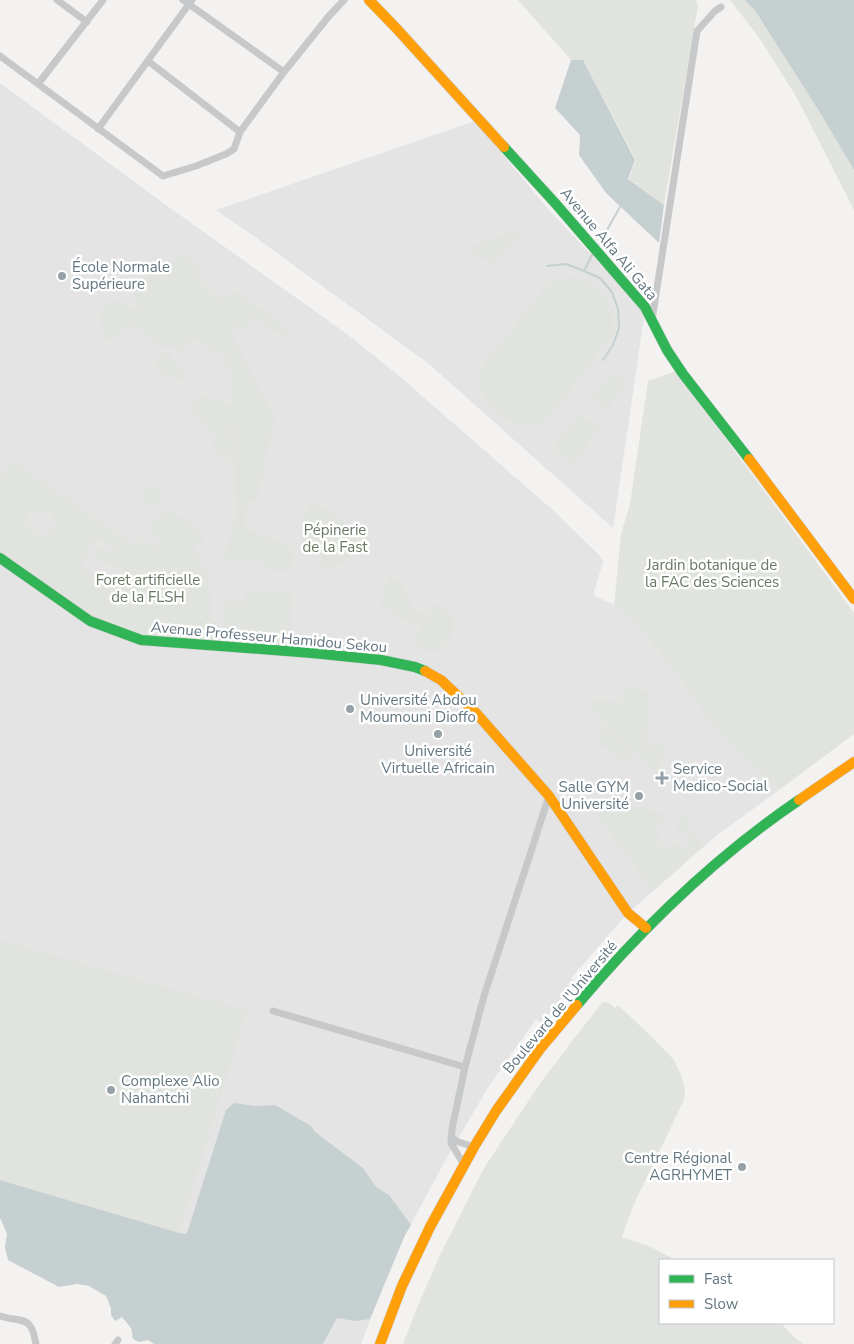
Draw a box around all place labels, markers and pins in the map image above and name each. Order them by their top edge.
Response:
place label: École Normale Supérieure [72,257,170,294]
marker: École Normale Supérieure [56,270,68,282]
place label: Université Abdou Moumouni Dioffo [360,690,477,727]
marker: Université Abdou Moumouni Dioffo [344,703,356,715]
marker: Université Virtuelle Africain [432,728,444,740]
place label: Université Virtuelle Africain [380,741,495,778]
place label: Service Medico-Social [673,759,768,796]
marker: Service Medico-Social [655,771,669,785]
place label: Salle GYM Université [559,777,629,814]
marker: Salle GYM Université [633,790,645,802]
place label: Complexe Alio Nahantchi [121,1071,220,1108]
marker: Complexe Alio Nahantchi [105,1084,117,1096]
place label: Centre Régional AGRHYMET [624,1148,733,1185]
marker: Centre Régional AGRHYMET [736,1161,748,1173]

